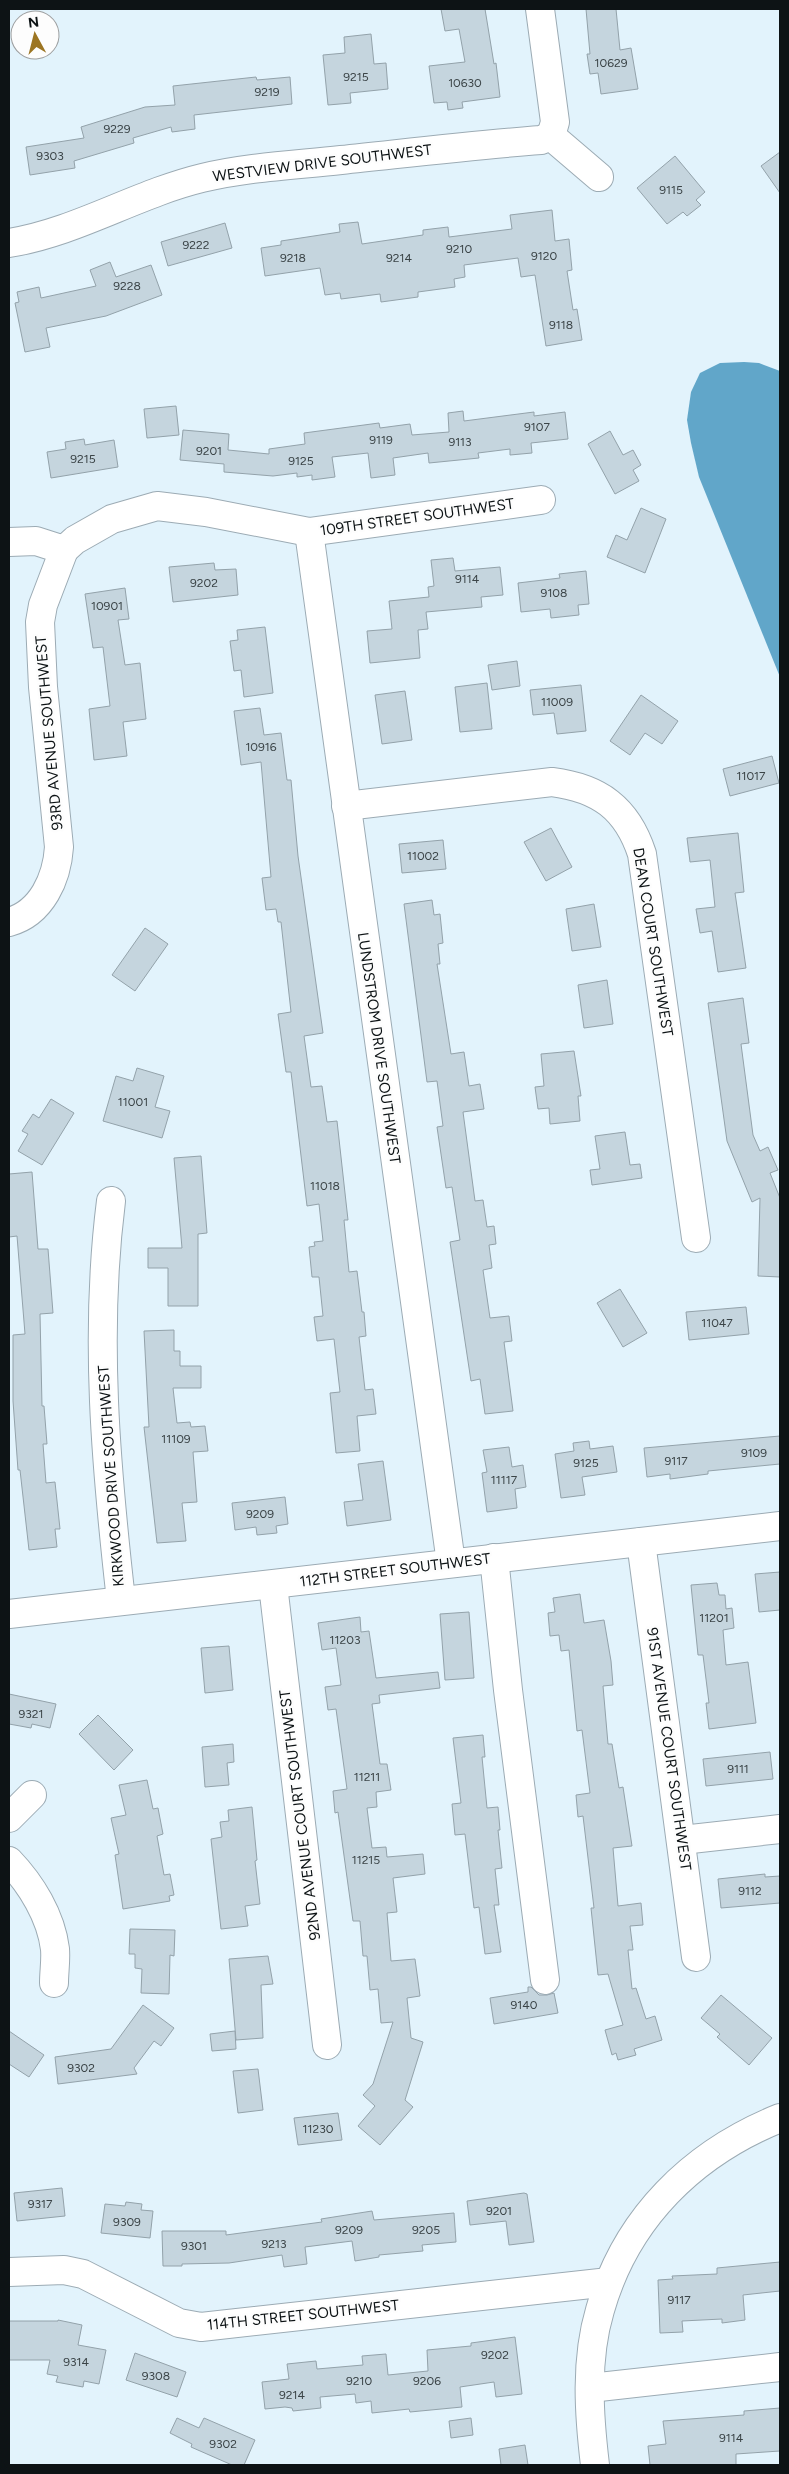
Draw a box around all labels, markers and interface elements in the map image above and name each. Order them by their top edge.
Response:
north arrow [10,10,60,60]
text: N [27,13,40,32]
house number: 10629 [595,56,628,70]
house number: 9215 [343,70,369,84]
house number: 10630 [448,76,482,90]
house number: 9219 [254,85,280,99]
house number: 9229 [103,122,131,136]
street label: WESTVIEW DRIVE SOUTHWEST [211,141,433,185]
house number: 9303 [36,149,64,163]
house number: 9115 [659,183,683,197]
house number: 9222 [183,238,209,252]
house number: 9210 [446,242,472,256]
house number: 9120 [531,249,557,263]
house number: 9218 [280,251,306,265]
house number: 9214 [386,251,412,265]
house number: 9228 [113,279,141,293]
house number: 9118 [549,318,573,332]
house number: 9107 [524,420,550,434]
house number: 9119 [369,433,393,447]
house number: 9113 [448,435,472,449]
house number: 9201 [196,444,222,458]
house number: 9215 [70,452,96,466]
house number: 9125 [288,454,314,468]
street label: 109TH STREET SOUTHWEST [319,494,516,540]
house number: 9114 [455,572,480,586]
house number: 9202 [190,576,218,590]
house number: 9108 [541,586,567,600]
house number: 10901 [91,599,123,613]
street label: 93RD AVENUE SOUTHWEST [31,634,66,831]
house number: 11009 [541,695,573,709]
house number: 10916 [245,740,277,754]
house number: 11017 [736,769,766,783]
street label: DEAN COURT SOUTHWEST [629,846,677,1038]
house number: 11002 [407,849,439,863]
street label: LUNDSTROM DRIVE SOUTHWEST [354,931,404,1166]
house number: 11001 [118,1095,148,1109]
house number: 11018 [310,1179,340,1193]
house number: 11047 [701,1316,733,1330]
street label: KIRKWOOD DRIVE SOUTHWEST [94,1364,128,1587]
house number: 11109 [161,1432,191,1446]
house number: 9109 [741,1446,767,1460]
house number: 9117 [664,1454,688,1468]
house number: 9125 [573,1456,599,1470]
house number: 11117 [491,1473,518,1487]
house number: 9209 [246,1507,274,1521]
street label: 112TH STREET SOUTHWEST [298,1549,492,1591]
house number: 11201 [699,1611,729,1625]
street label: 91ST AVENUE COURT SOUTHWEST [643,1626,695,1873]
house number: 11203 [330,1633,360,1647]
street label: 92ND AVENUE COURT SOUTHWEST [276,1688,324,1941]
house number: 9321 [19,1707,43,1721]
house number: 9111 [727,1762,749,1776]
house number: 11211 [354,1770,380,1784]
house number: 11215 [352,1853,380,1867]
house number: 9112 [738,1884,762,1898]
house number: 9140 [511,1998,538,2012]
house number: 9302 [67,2061,95,2075]
house number: 11230 [303,2122,334,2136]
house number: 9317 [28,2197,53,2211]
house number: 9201 [486,2204,512,2218]
house number: 9309 [113,2215,141,2229]
house number: 9209 [335,2223,363,2237]
house number: 9205 [412,2223,440,2237]
house number: 9213 [262,2237,286,2251]
house number: 9301 [181,2239,207,2253]
house number: 9117 [667,2293,691,2307]
street label: 114TH STREET SOUTHWEST [206,2296,401,2334]
house number: 9202 [481,2348,509,2362]
house number: 9314 [63,2355,89,2369]
house number: 9308 [142,2369,170,2383]
house number: 9210 [346,2374,372,2388]
house number: 9206 [413,2374,441,2388]
house number: 9214 [279,2388,305,2402]
house number: 9114 [719,2431,744,2445]
house number: 9302 [209,2437,237,2451]

